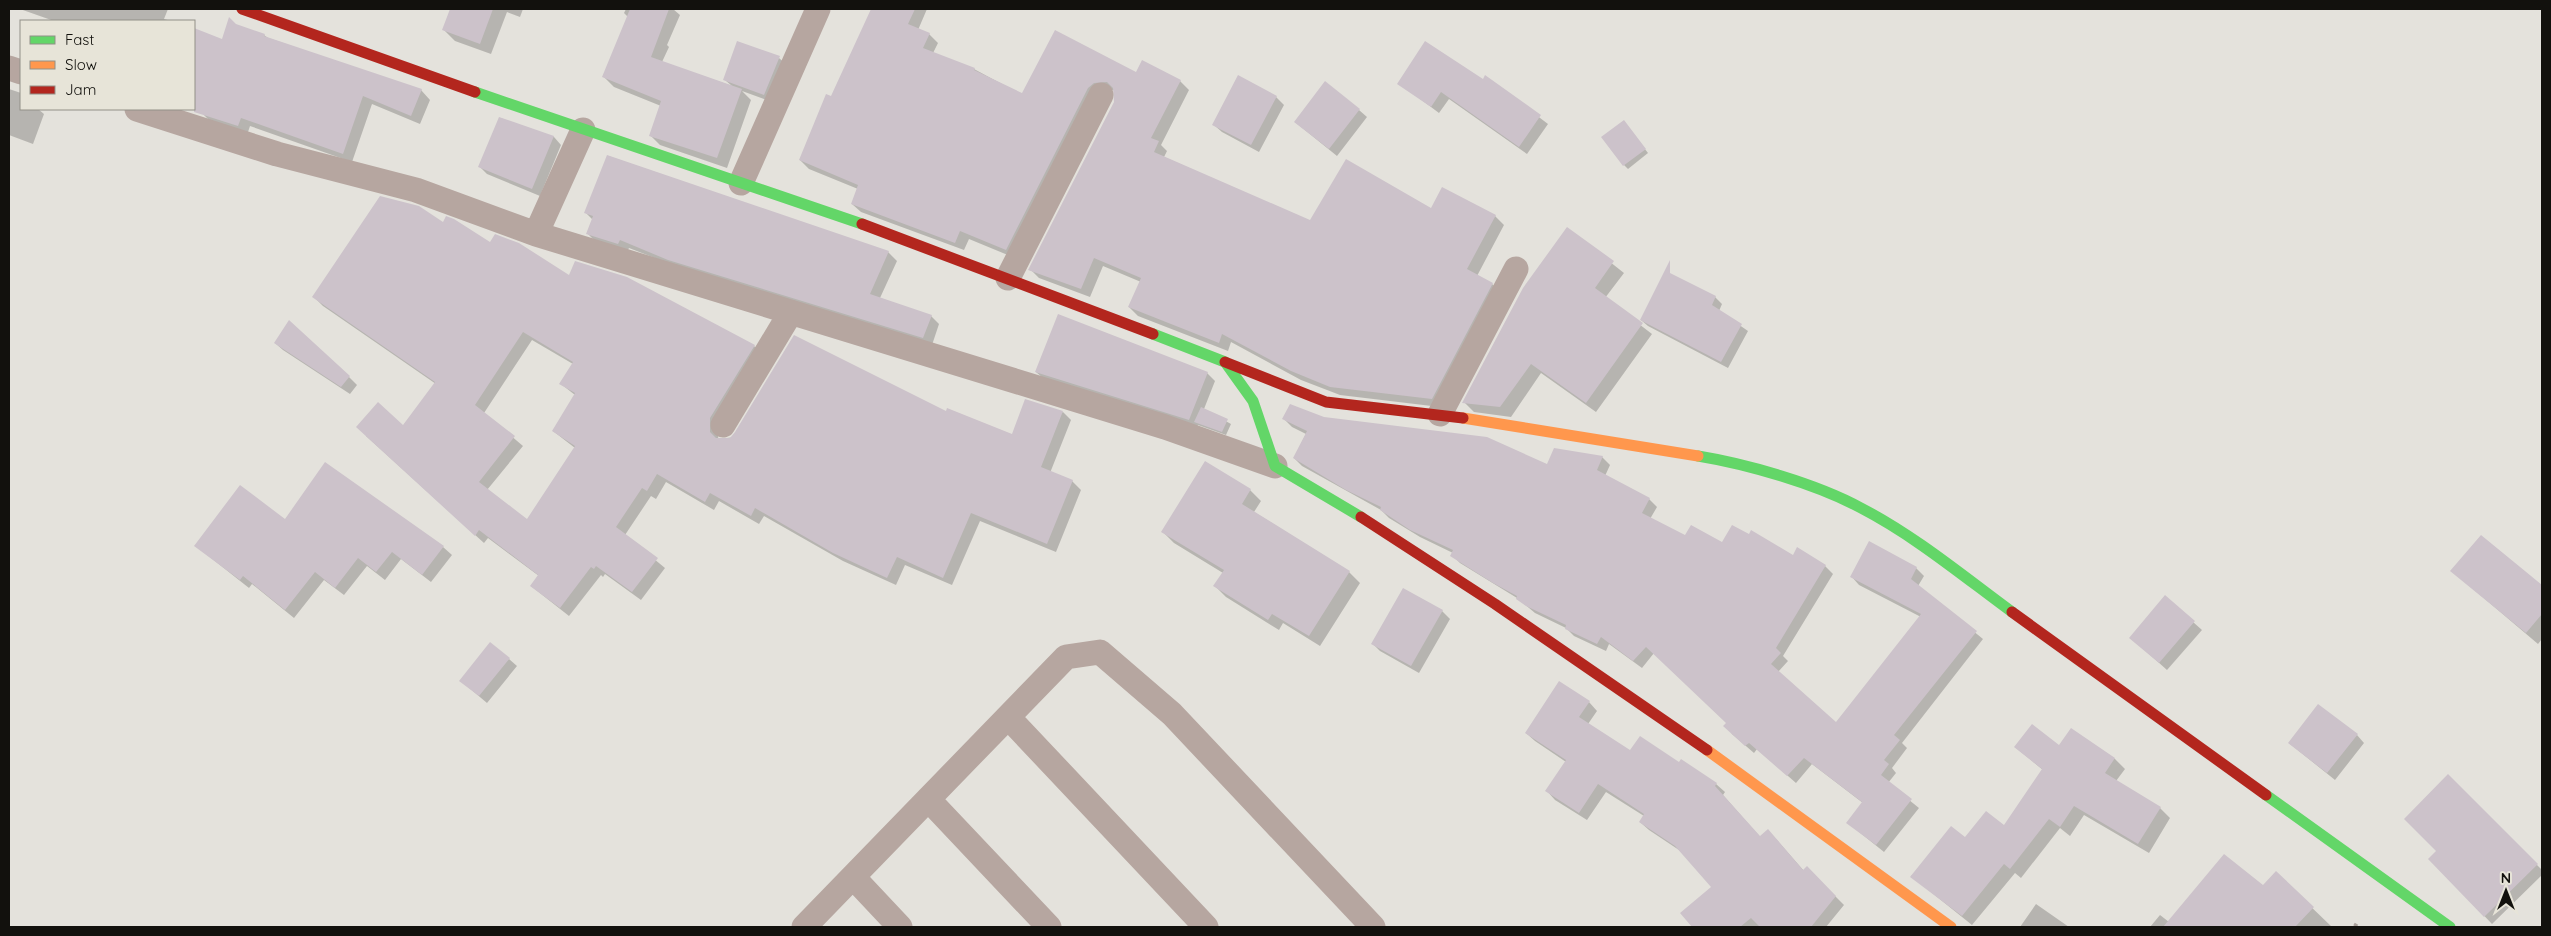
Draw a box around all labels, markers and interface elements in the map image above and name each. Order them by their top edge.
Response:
legend [20,20,195,110]
text: Fast [65,30,94,49]
text: Slow [65,55,97,74]
text: Jam [65,80,96,99]
north arrow [2481,866,2531,916]
text: N [2501,869,2511,887]

